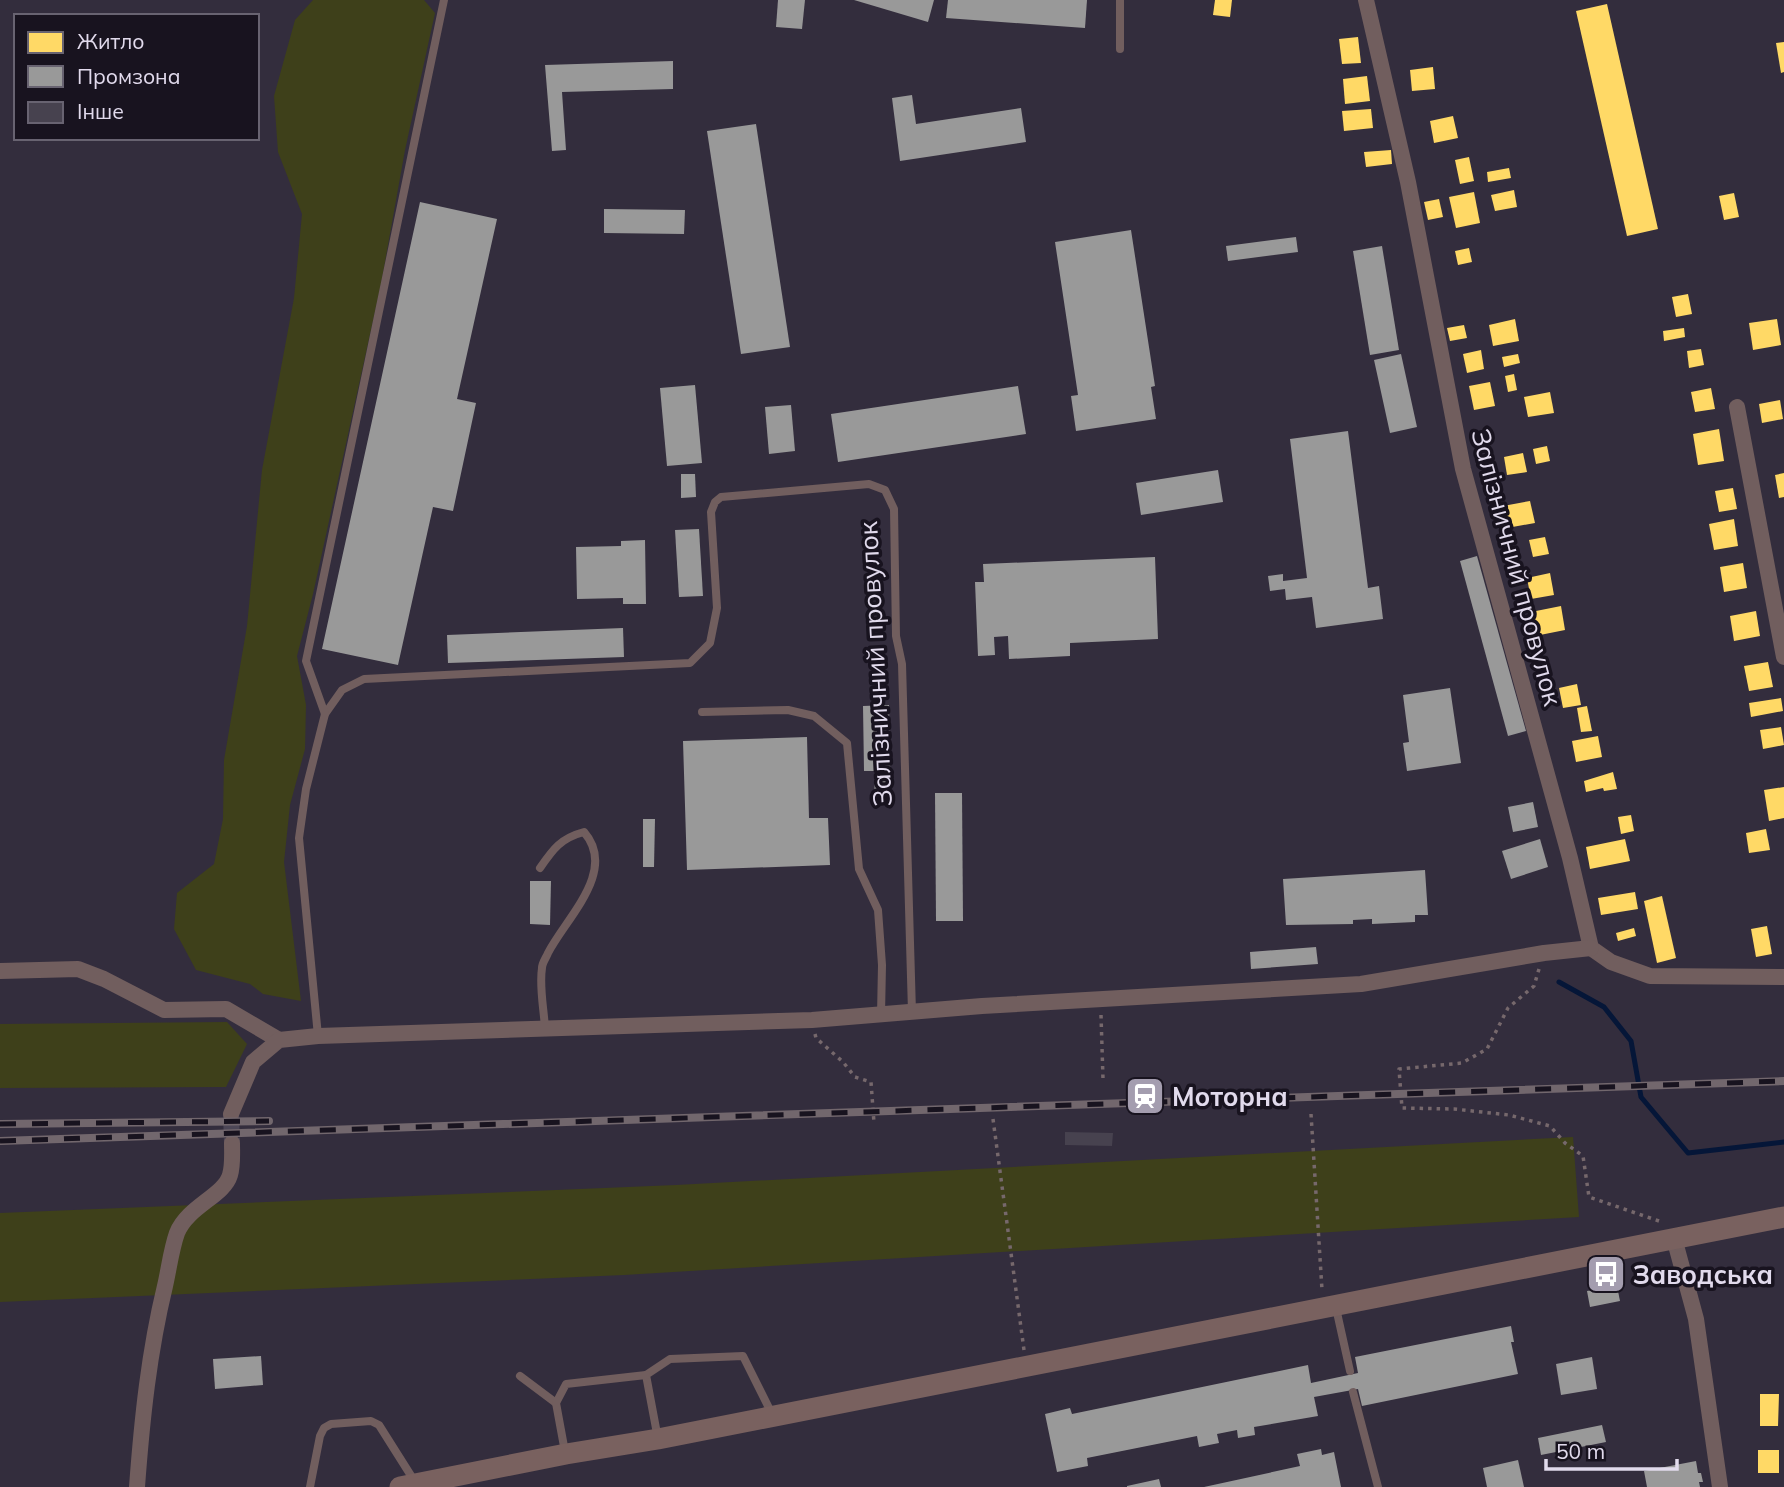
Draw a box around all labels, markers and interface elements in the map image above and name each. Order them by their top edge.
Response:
legend [14,14,259,140]
text: Житло [77,28,144,54]
text: Промзона [77,63,180,89]
text: Інше [77,98,124,124]
street label: Залізничний провулок [1464,425,1570,709]
street label: Залізничний провулок [851,521,899,807]
station icon: Моторна [1124,1075,1166,1117]
place label: Моторна [1172,1080,1288,1113]
bus stop icon: Заводська [1585,1253,1627,1295]
place label: Заводська [1633,1258,1773,1291]
scale bar [1546,1428,1677,1472]
text: 50 m [1556,1438,1605,1464]

